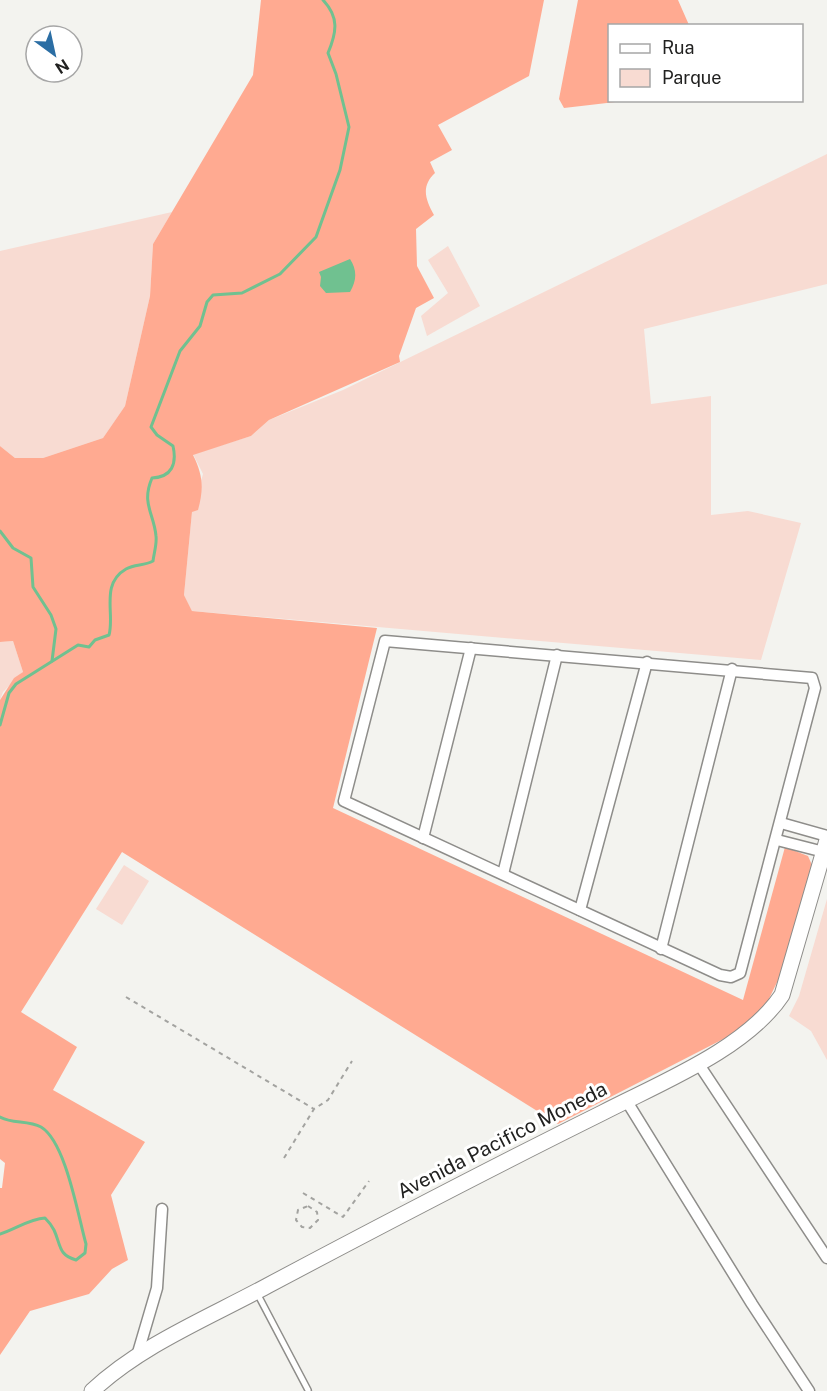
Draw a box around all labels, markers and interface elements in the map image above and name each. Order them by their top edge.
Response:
north arrow [24,24,84,84]
legend [608,24,803,102]
text: Rua [662,37,694,58]
text: N [51,55,72,78]
text: Parque [662,67,722,88]
street label: Avenida Pacifico Moneda [393,1077,611,1203]

